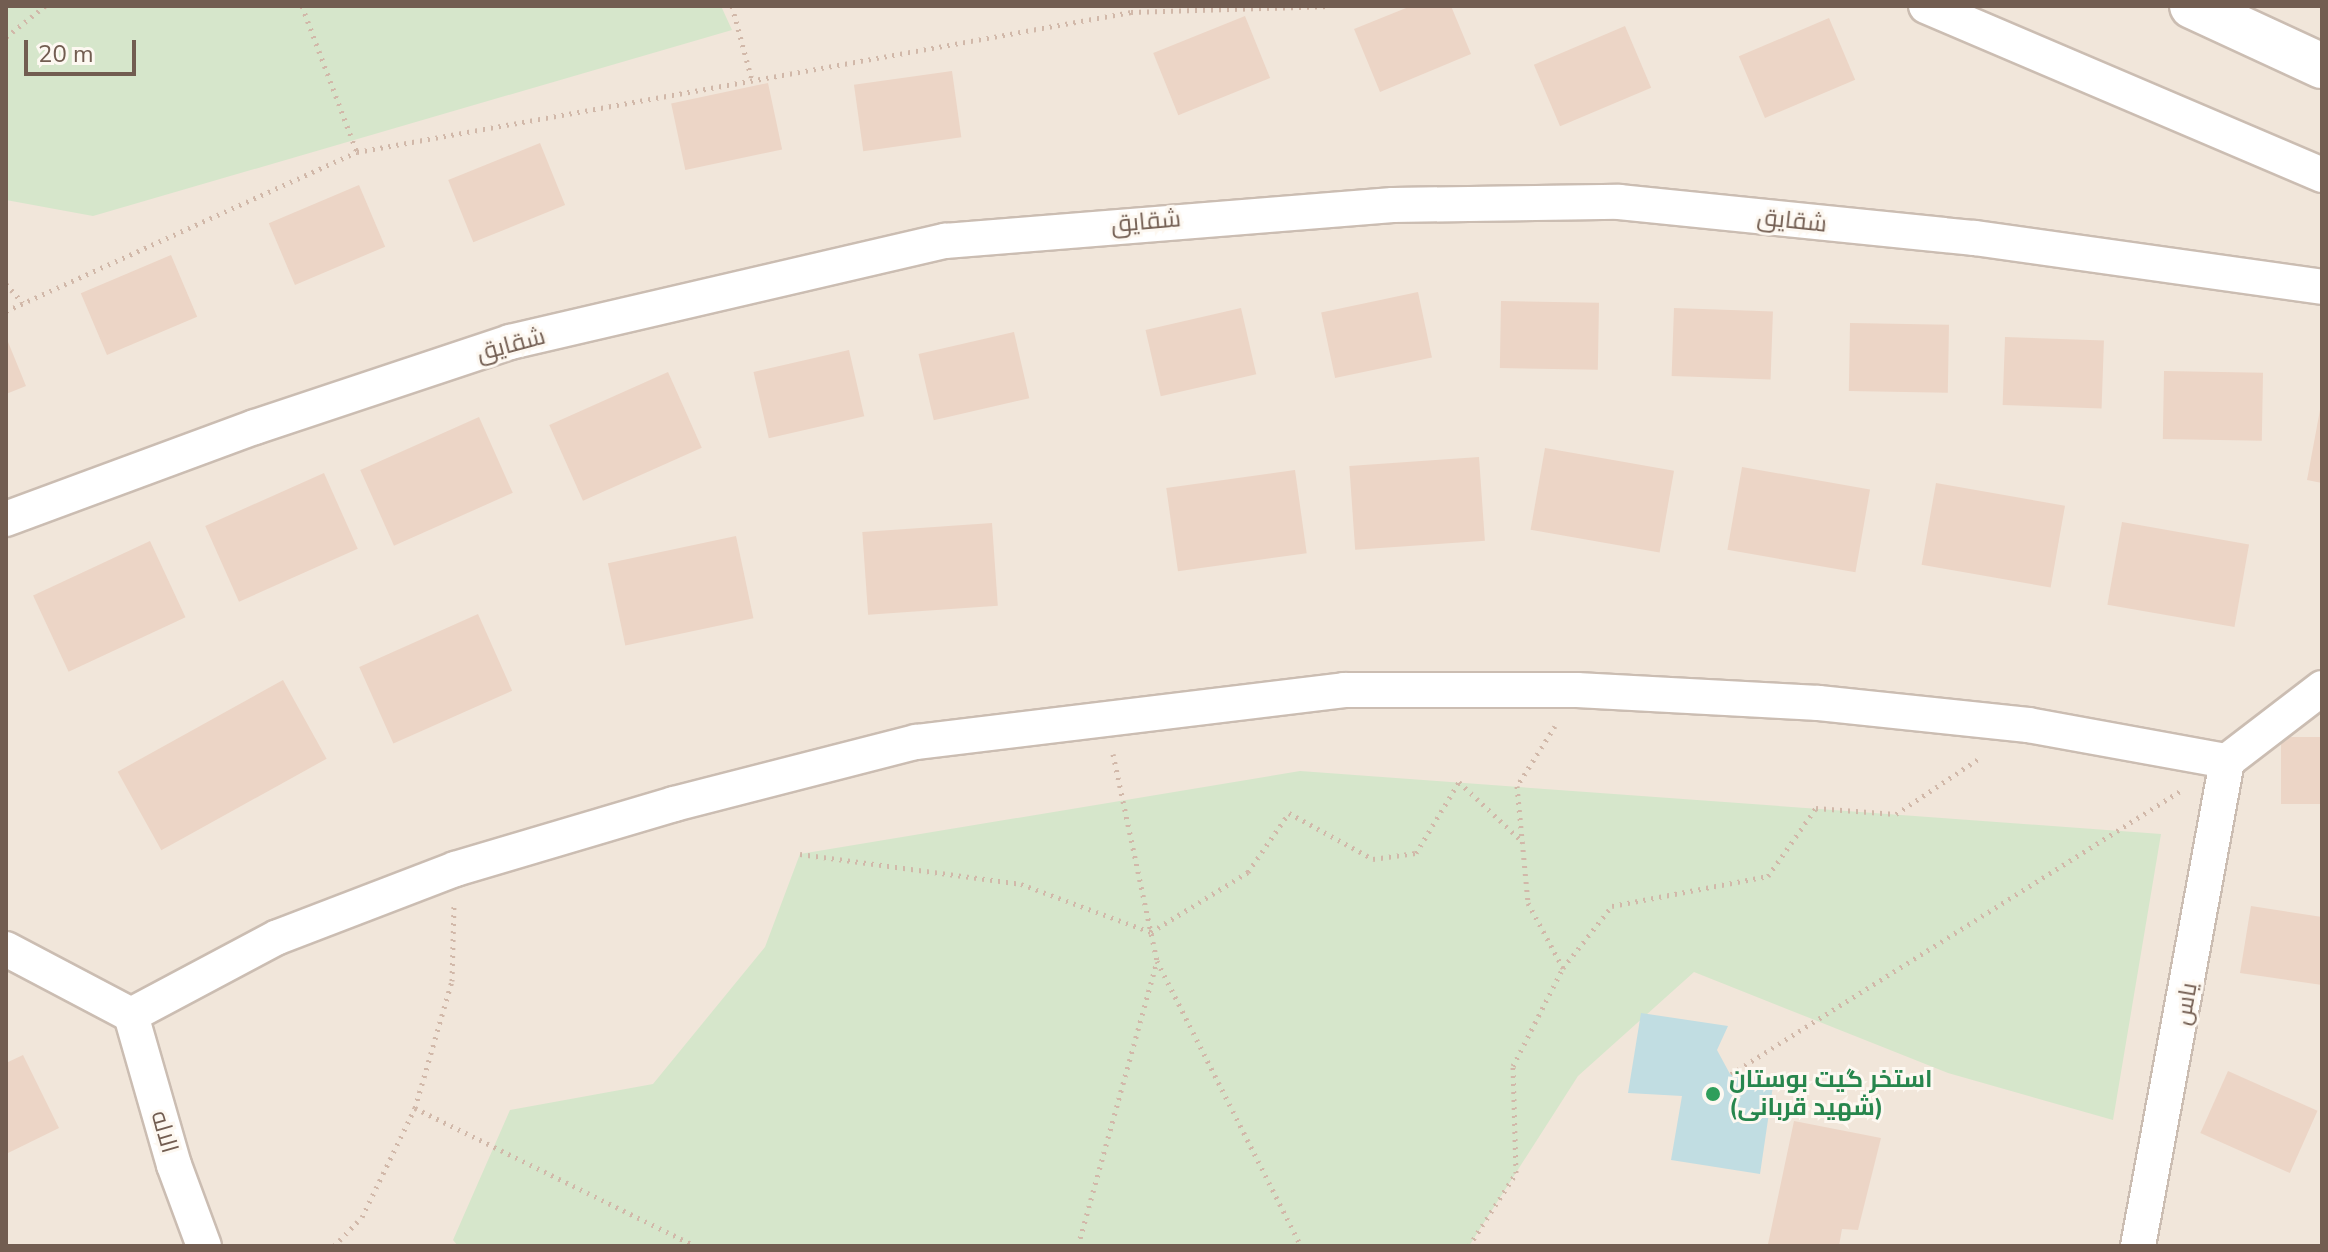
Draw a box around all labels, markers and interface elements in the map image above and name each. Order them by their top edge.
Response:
scale bar [28,24,140,74]
text: 20 m [38,38,94,70]
street label: شقایق [1756,203,1828,239]
street label: شقایق [1110,205,1182,239]
street label: شقایق [473,322,549,368]
street label: یاس [2168,981,2204,1027]
place label: استخر گیت بوستان (شهید قربانی) [1729,1066,1933,1122]
marker: استخر گیت بوستان (شهید قربانی) [1704,1085,1722,1103]
street label: الاله [144,1108,184,1156]

